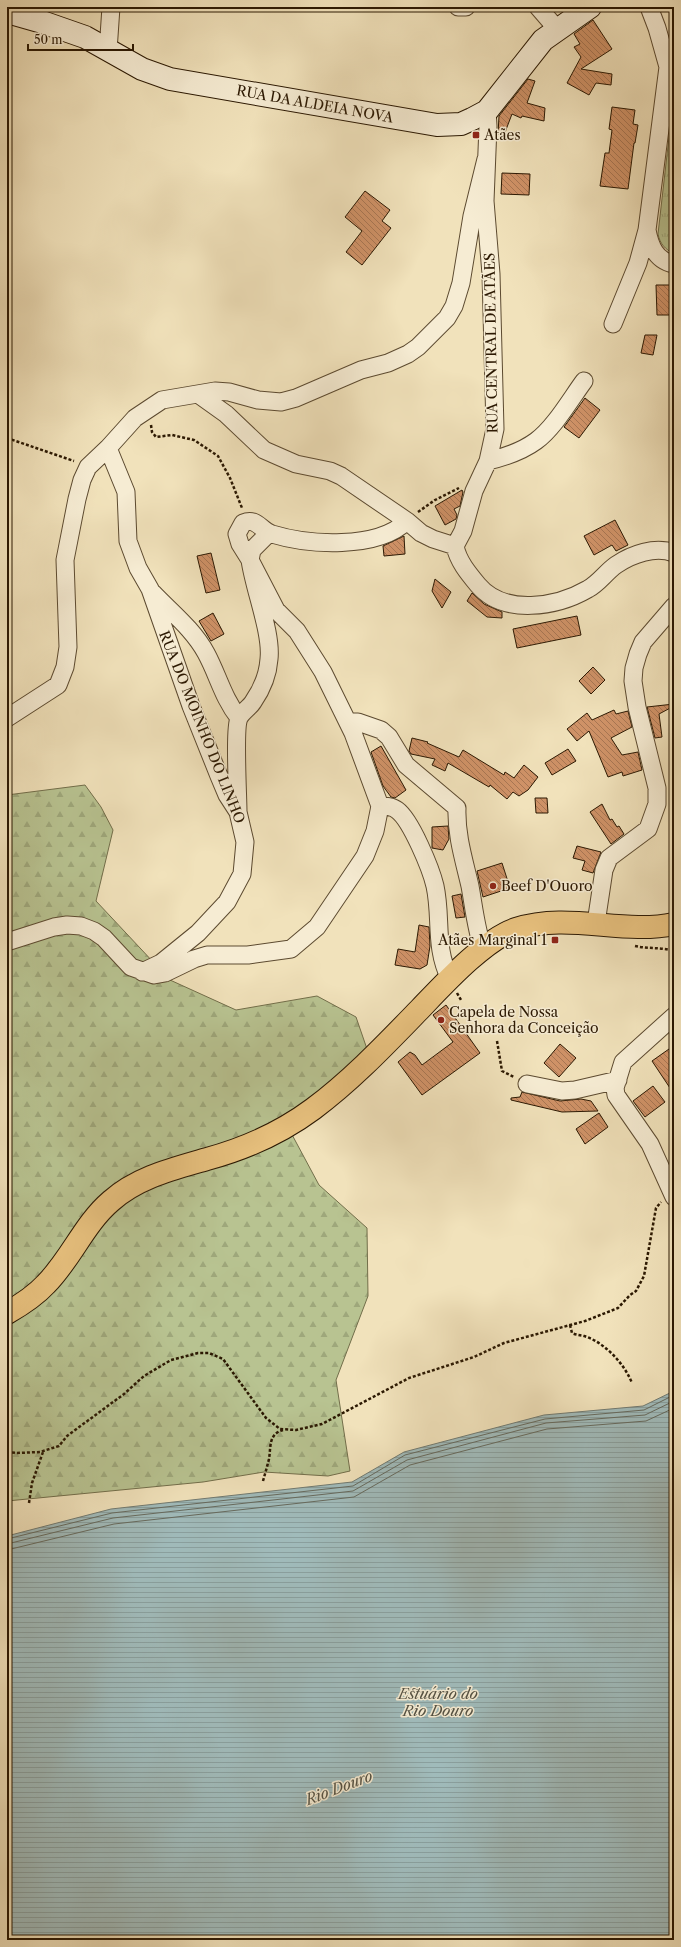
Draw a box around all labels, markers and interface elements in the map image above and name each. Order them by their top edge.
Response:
scale bar [28,26,133,52]
text: 50 m [34,32,63,47]
street label: RUA DA ALDEIA NOVA [235,81,396,127]
place label: Atães [483,126,520,144]
marker: Atães [471,130,481,140]
street label: RUA CENTRAL DE ATÃES [479,252,502,434]
street label: RUA DO MOINHO DO LINHO [155,628,249,826]
place label: Beef D'Ouoro [501,877,593,895]
marker: Beef D'Ouoro [488,881,498,891]
place label: Atães Marginal 1 [437,931,547,949]
marker: Atães Marginal 1 [550,935,560,945]
place label: Capela de Nossa Senhora da Conceição [449,1003,599,1037]
marker: Capela de Nossa Senhora da Conceição [436,1015,446,1025]
water label: Estuário do Rio Douro [397,1684,478,1720]
water label: Rio Douro [302,1766,375,1809]

